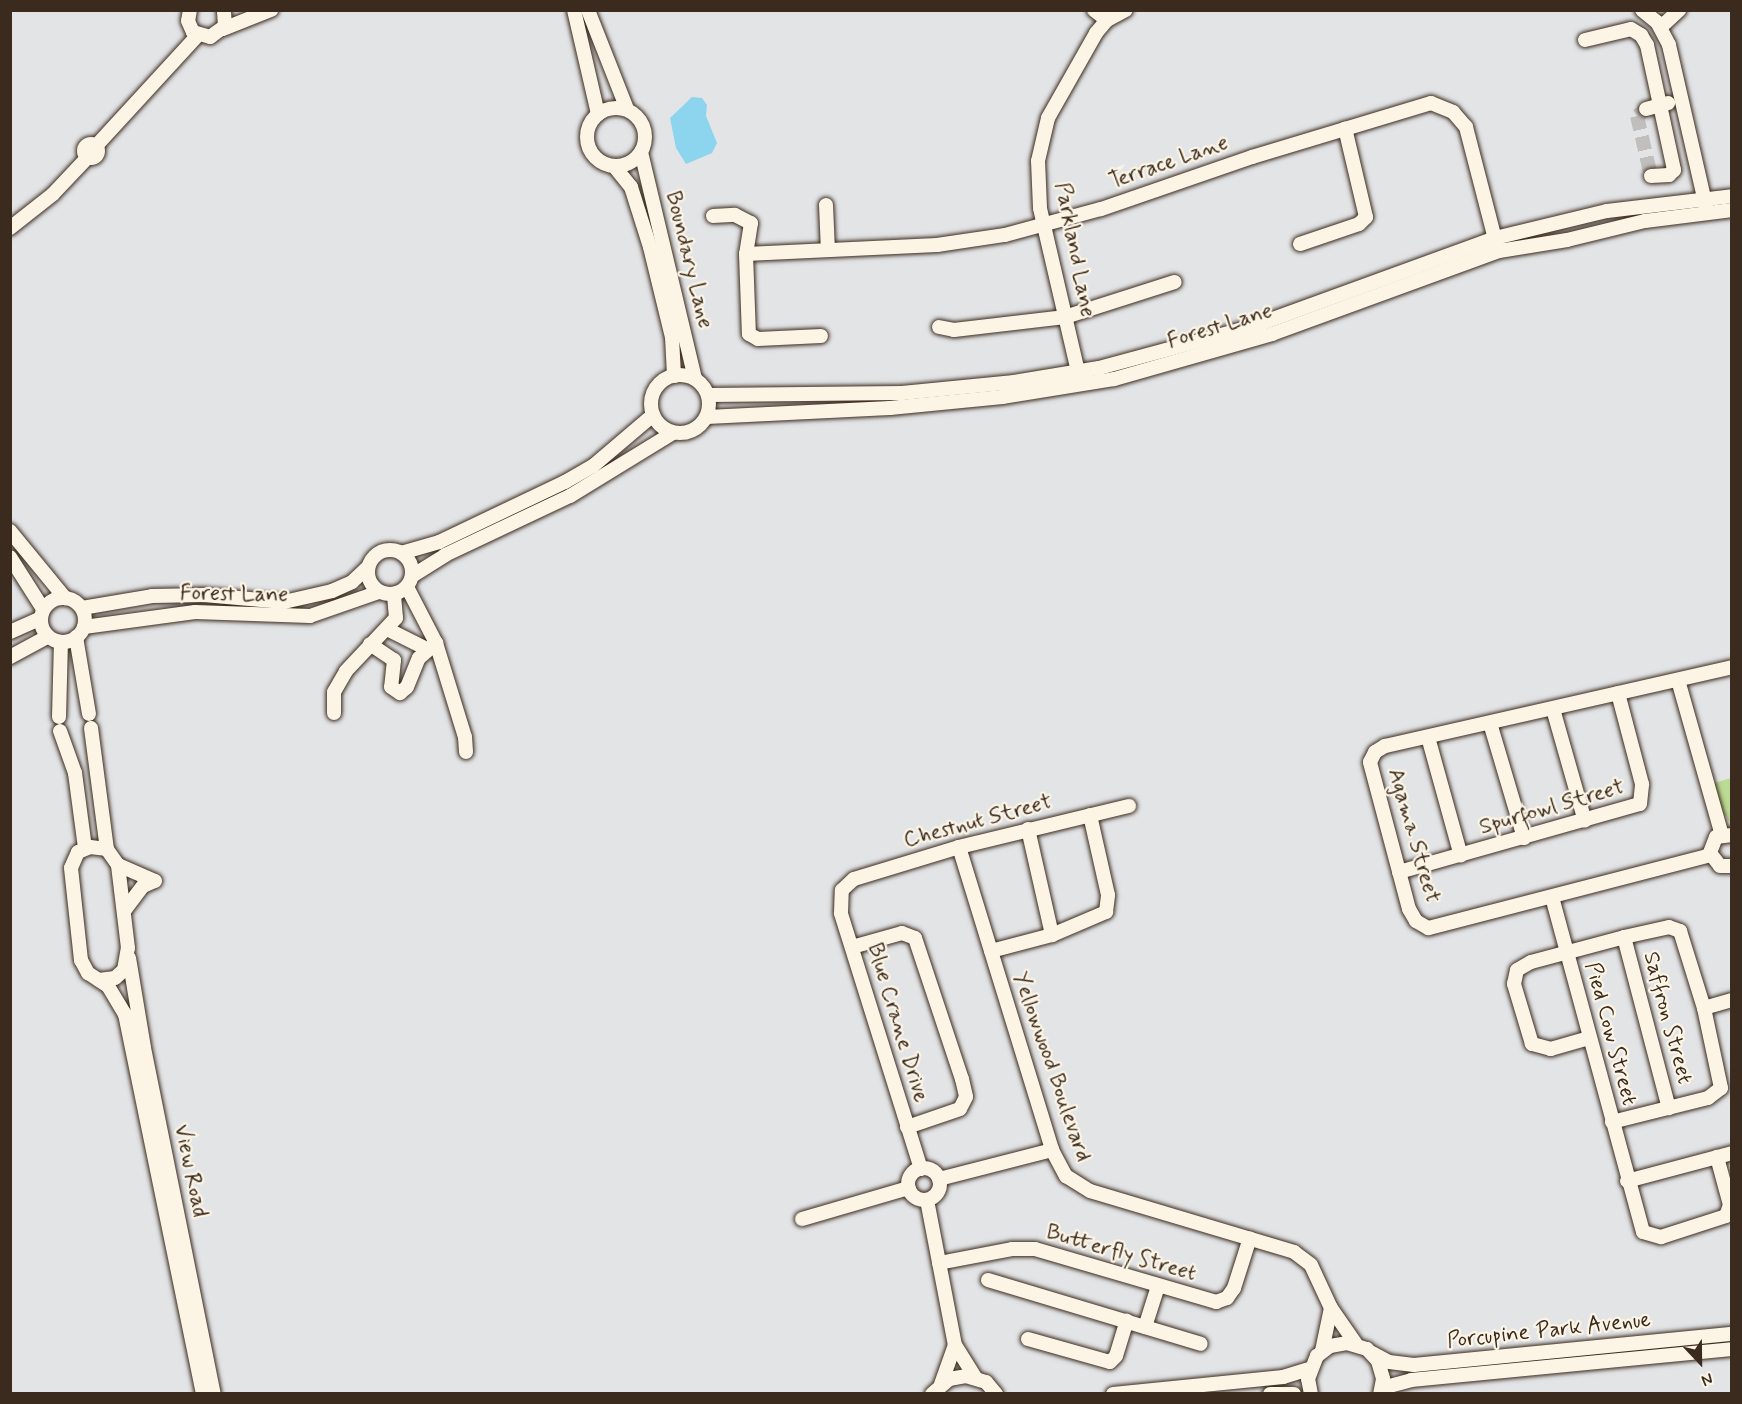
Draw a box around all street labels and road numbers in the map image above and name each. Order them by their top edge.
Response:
street label: Terrace Lane [1107,131,1231,195]
street label: Parkland Lane [1048,180,1100,320]
street label: Boundary Lane [658,188,718,332]
street label: Forest Lane [1164,299,1276,355]
street label: Forest Lane [180,581,288,609]
street label: Agama Street [1381,766,1445,906]
street label: Spurfowl Street [1477,775,1627,841]
street label: Chestnut Street [902,790,1054,854]
street label: Blue Crane Drive [861,941,933,1105]
street label: Saffron Street [1636,947,1698,1089]
street label: Pied Cow Street [1578,957,1642,1111]
street label: Yellowwood Boulevard [1007,970,1095,1164]
street label: View Road [167,1123,213,1219]
street label: Butterfly Street [1041,1219,1201,1289]
street label: Porcupine Park Avenue [1445,1307,1653,1355]

